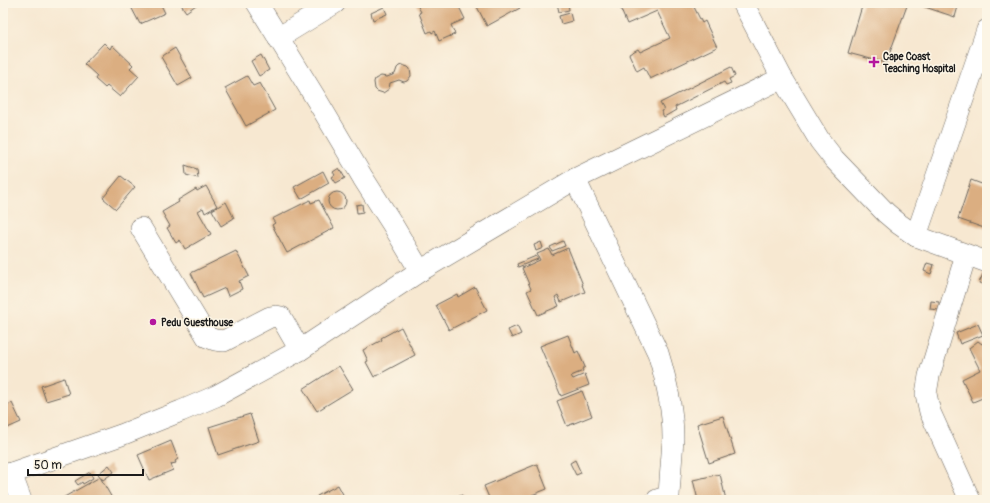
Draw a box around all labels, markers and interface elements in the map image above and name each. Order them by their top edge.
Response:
place label: Cape Coast Teaching Hospital [882,51,956,75]
marker: Cape Coast Teaching Hospital [868,56,880,68]
marker: Pedu Guesthouse [148,317,158,327]
place label: Pedu Guesthouse [161,317,234,329]
scale bar [28,451,143,477]
text: 50 m [34,458,62,473]

